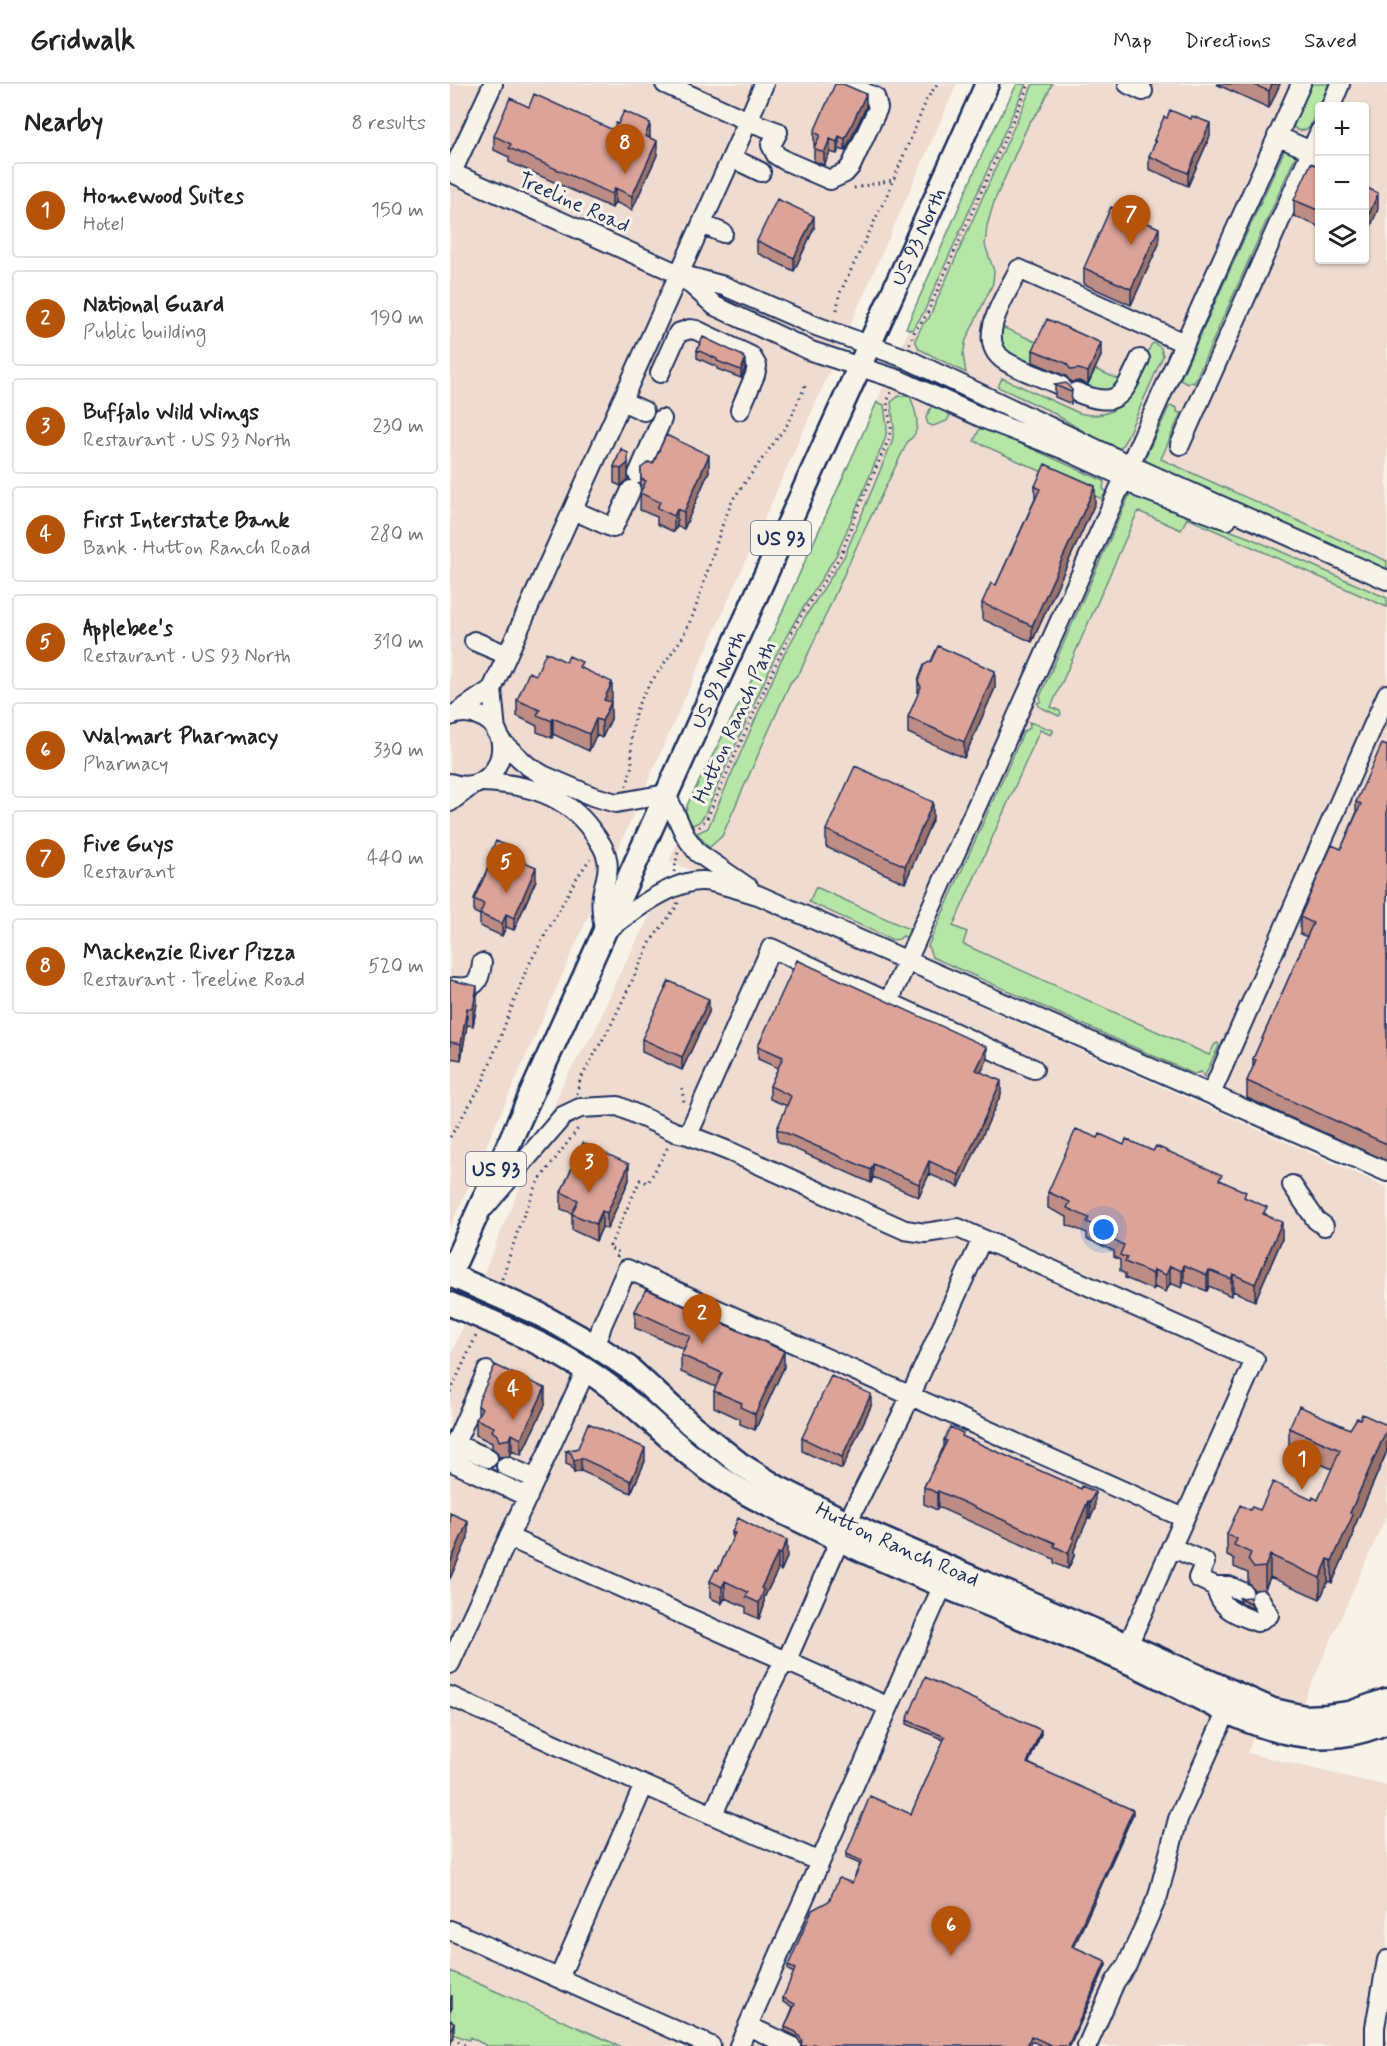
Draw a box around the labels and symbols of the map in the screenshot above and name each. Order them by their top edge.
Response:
pin: 8 [606,124,645,174]
street label: Treeline Road [513,166,634,240]
street label: US 93 North [885,184,953,291]
pin: 7 [1112,196,1150,245]
road number: US 93 [751,521,811,555]
street label: US 93 North [685,627,753,734]
street label: Hutton Ranch Path [687,637,783,808]
pin: 5 [486,844,526,893]
pin: 3 [570,1144,608,1193]
road number: US 93 [466,1152,526,1186]
your location [1089,1215,1118,1244]
pin: 2 [682,1294,722,1344]
pin: 4 [494,1370,532,1420]
pin: 1 [1282,1440,1322,1490]
street label: Hutton Ranch Road [811,1496,983,1594]
pin: 6 [932,1906,970,1956]

